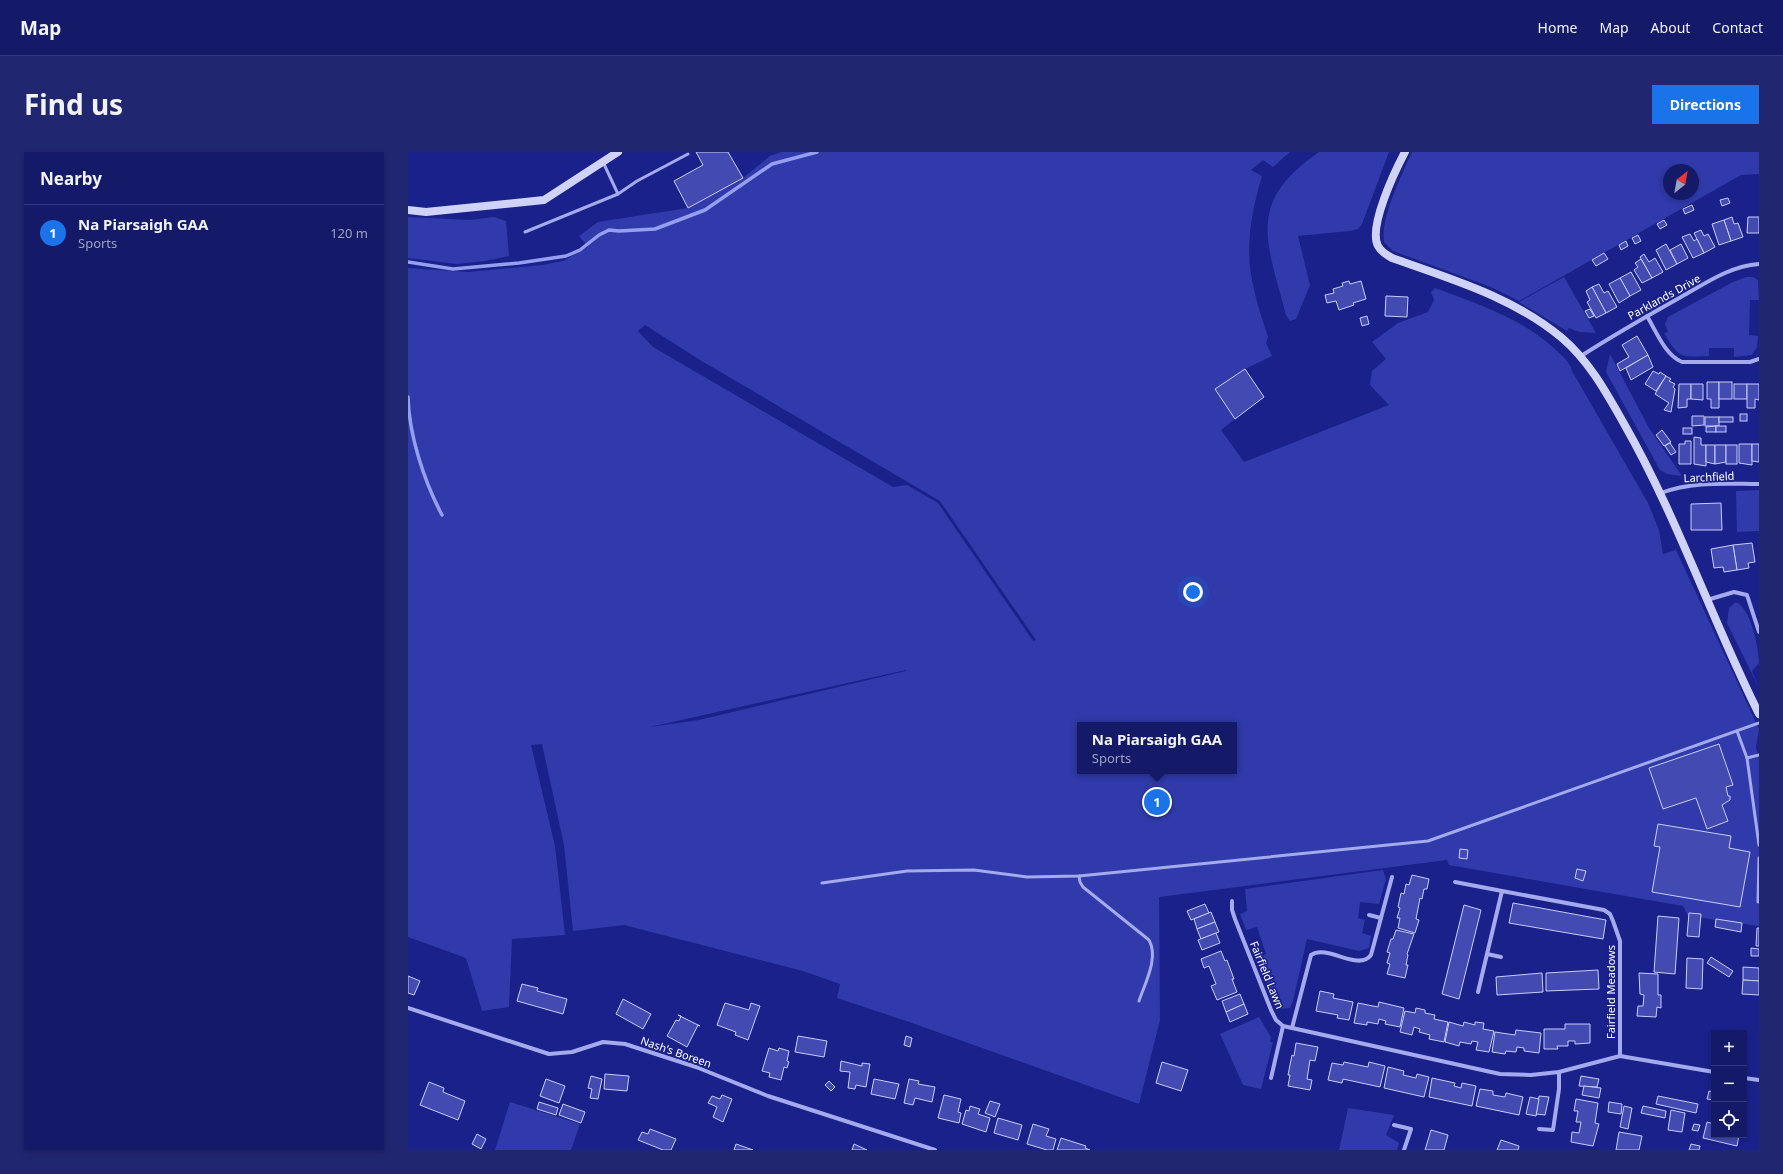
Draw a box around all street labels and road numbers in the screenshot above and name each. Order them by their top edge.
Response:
street label: Parklands Drive [1625,270,1703,323]
street label: Larchfield [1683,468,1735,485]
street label: Fairfield Lawn [1247,939,1288,1011]
street label: Fairfield Meadows [1603,945,1618,1039]
street label: Nash's Boreen [639,1032,714,1071]

